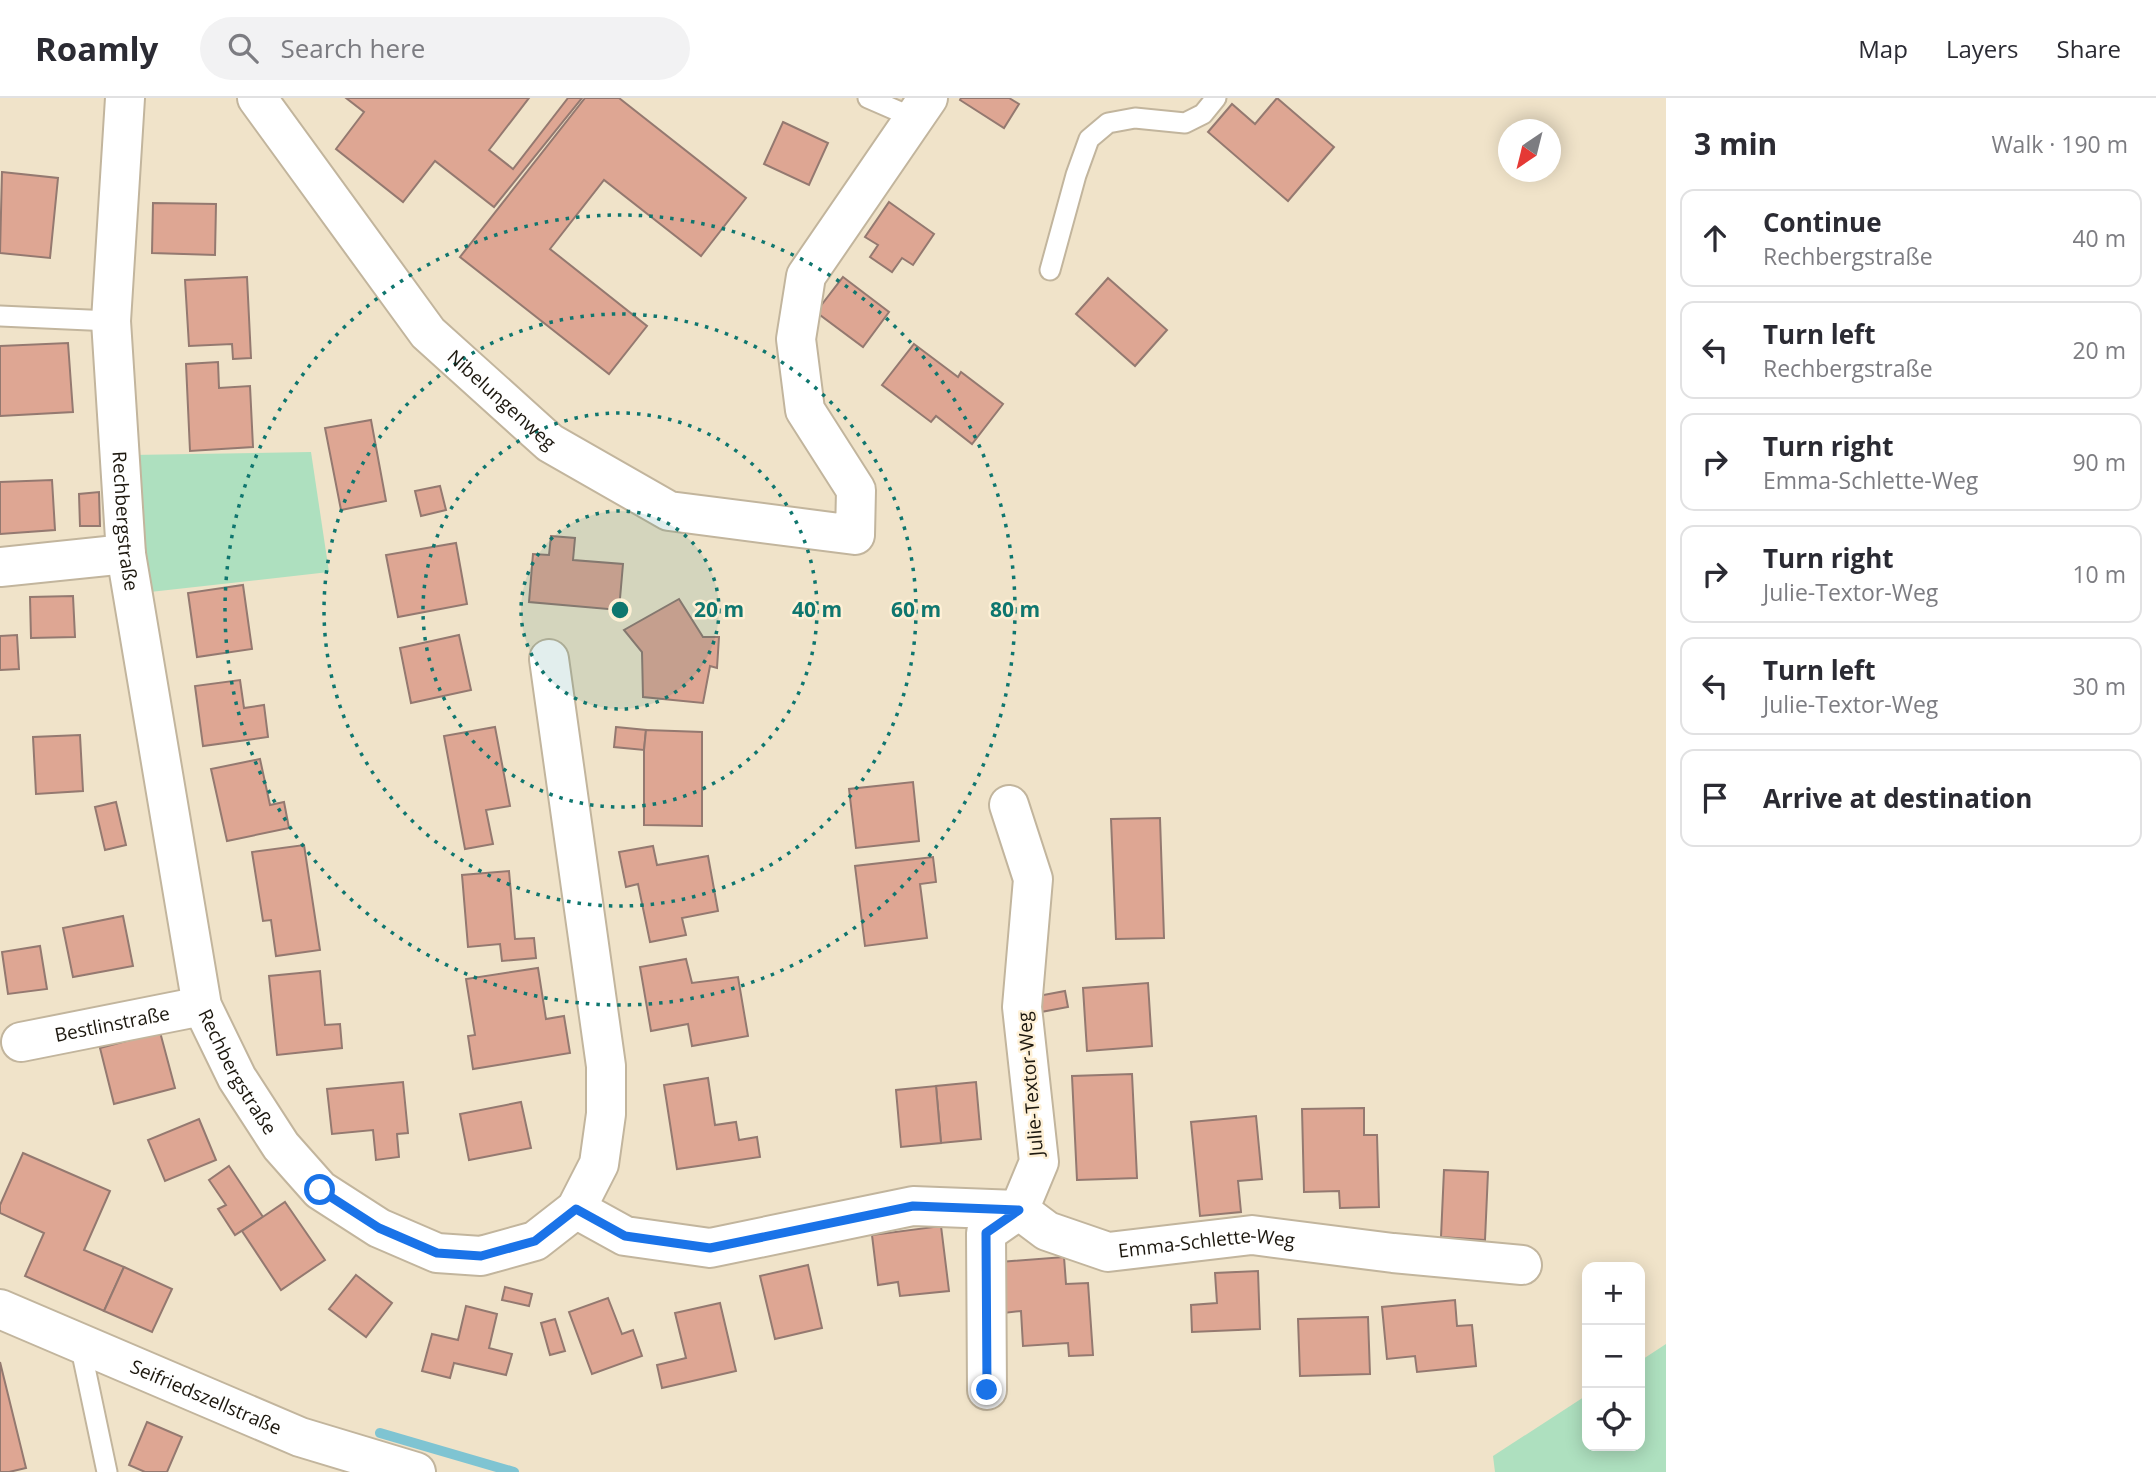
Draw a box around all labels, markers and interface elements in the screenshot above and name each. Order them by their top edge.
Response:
search box [200,17,690,80]
text: Roamly [35,26,158,71]
icon: search [224,29,262,67]
text: Search here [280,30,425,66]
text: Map [1858,32,1908,65]
text: Layers [1946,32,2019,65]
text: Share [2057,32,2121,65]
north arrow [1498,119,1561,182]
text: 3 min [1694,123,1777,164]
text: Walk · 190 m [1991,128,2128,160]
text: Continue [1763,204,1882,240]
icon: ahead [1696,219,1734,257]
text: 40 m [2072,222,2126,254]
text: Rechbergstraße [1763,240,1933,272]
text: Turn left [1763,316,1875,352]
icon: left [1696,331,1734,369]
text: 20 m [2072,334,2126,366]
street label: Nibelungenweg [442,344,562,455]
text: Rechbergstraße [1763,352,1933,384]
text: Turn right [1763,428,1894,464]
icon: right [1696,443,1734,481]
text: 90 m [2072,446,2126,478]
street label: Rechbergstraße [106,450,145,593]
text: Emma-Schlette-Weg [1763,464,1978,496]
text: Turn right [1763,540,1894,576]
icon: right [1696,555,1734,593]
text: 10 m [2072,558,2126,590]
text: Julie-Textor-Weg [1763,576,1938,608]
text: 20 m [694,595,744,623]
text: 40 m [792,595,842,623]
text: 60 m [891,595,941,623]
text: 80 m [990,595,1040,623]
centre of rings [608,598,632,622]
text: Turn left [1763,652,1875,688]
icon: left [1696,667,1734,705]
text: 30 m [2072,670,2126,702]
text: Julie-Textor-Weg [1763,688,1938,720]
icon: arrive [1696,779,1734,817]
text: Arrive at destination [1763,780,2032,816]
street label: Bestlinstraße [52,1000,172,1048]
street label: Rechbergstraße [192,1004,283,1139]
street label: Julie-Textor-Weg [1011,1011,1049,1159]
route start [304,1174,335,1205]
street label: Emma-Schlette-Weg [1117,1222,1297,1264]
map controls [1582,1262,1645,1451]
button: + [1582,1262,1645,1325]
button: − [1582,1325,1645,1388]
street label: Seifriedszellstraße [126,1353,286,1441]
route end [971,1374,1002,1405]
button: locate [1582,1388,1645,1451]

